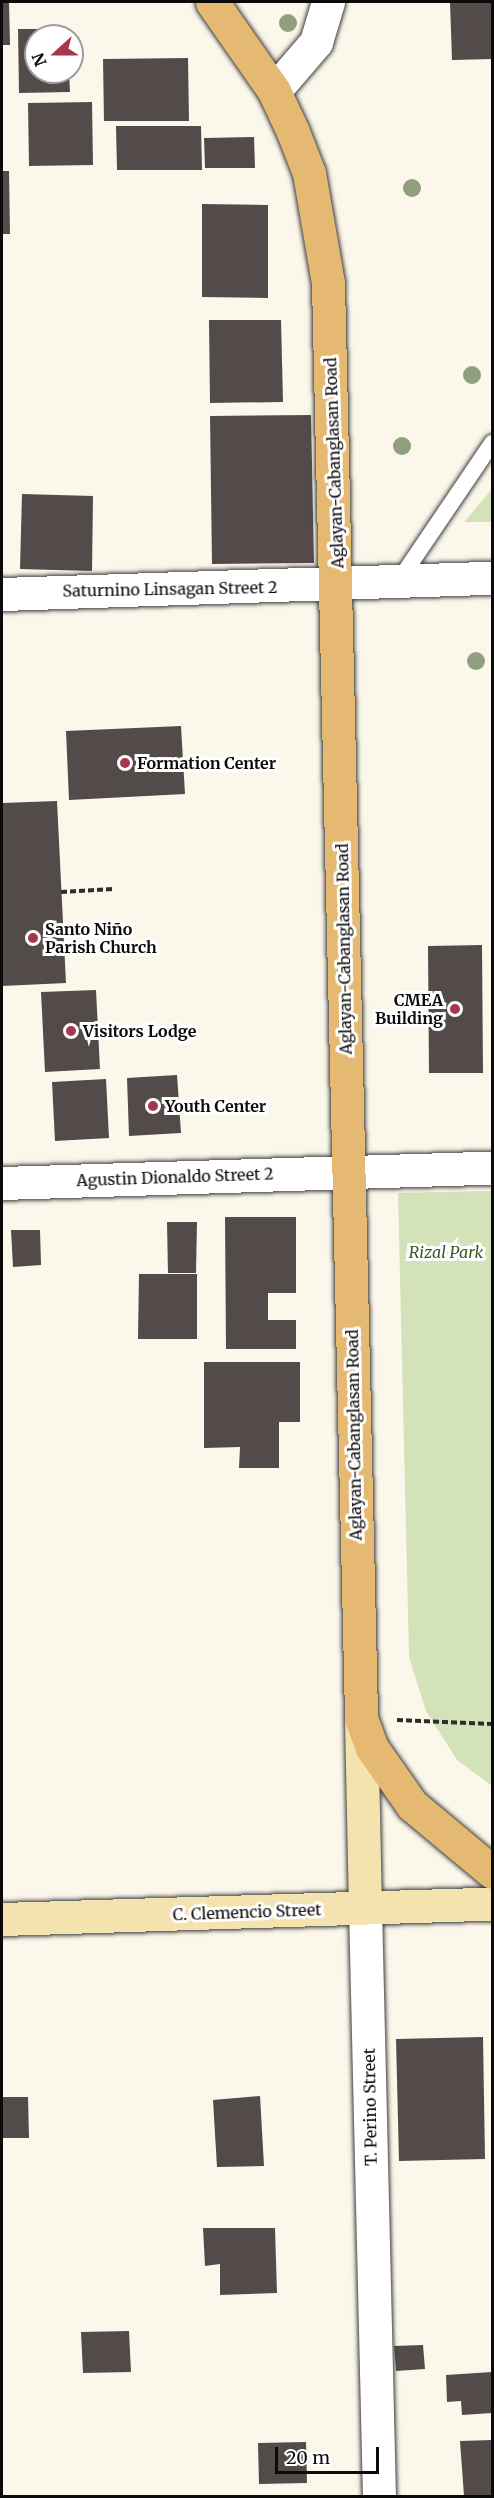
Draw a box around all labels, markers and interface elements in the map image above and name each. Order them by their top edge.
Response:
north arrow [24,24,84,84]
text: N [27,50,51,69]
street label: Aglayan-Cabanglasan Road [321,357,347,569]
street label: Saturnino Linsagan Street 2 [62,578,278,600]
place label: Formation Center [137,753,276,773]
marker: Formation Center [118,756,132,770]
street label: Aglayan-Cabanglasan Road [333,843,355,1055]
place label: Santo Niño Parish Church [45,919,157,957]
marker: Santo Niño Parish Church [26,931,40,945]
place label: CMEA Building [375,990,443,1028]
marker: CMEA Building [448,1002,462,1016]
place label: Visitors Lodge [83,1021,196,1041]
marker: Visitors Lodge [64,1024,78,1038]
place label: Youth Center [165,1096,266,1116]
marker: Youth Center [146,1099,160,1113]
street label: Agustin Dionaldo Street 2 [76,1164,274,1190]
park label: Rizal Park [409,1242,483,1262]
street label: Aglayan-Cabanglasan Road [343,1329,365,1541]
street label: C. Clemencio Street [172,1900,322,1924]
street label: T. Perino Street [359,2048,381,2166]
scale bar [278,2435,382,2473]
text: 20 m [286,2446,330,2469]

